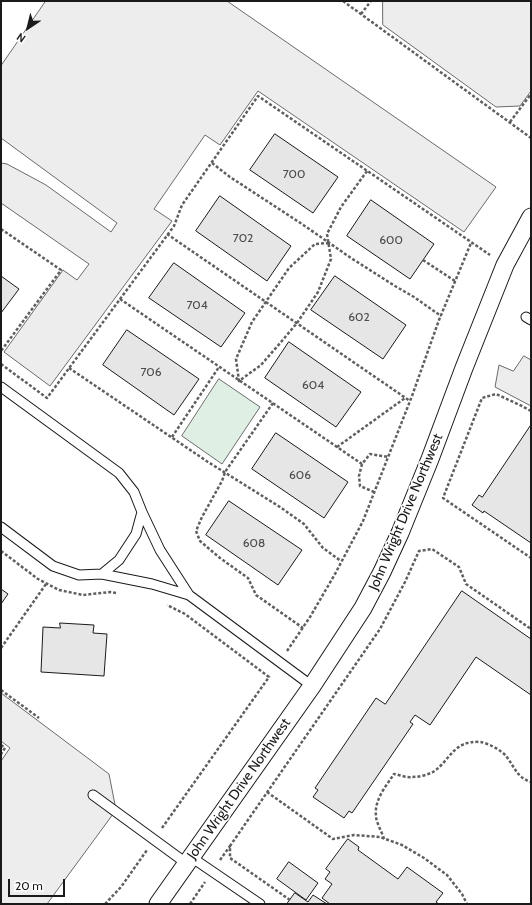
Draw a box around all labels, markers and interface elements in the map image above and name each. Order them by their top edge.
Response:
north arrow [8,8,48,48]
text: N [14,30,28,46]
house number: 700 [283,167,305,181]
house number: 702 [233,231,253,245]
house number: 600 [379,233,403,247]
house number: 704 [186,298,208,312]
house number: 602 [348,310,370,324]
house number: 706 [140,365,162,379]
house number: 604 [302,378,324,392]
street label: John Wright Drive Northwest [365,431,447,593]
house number: 606 [289,468,311,482]
house number: 608 [243,536,265,550]
street label: John Wright Drive Northwest [184,715,294,863]
scale bar [10,871,67,897]
text: 20 m [15,878,43,893]

